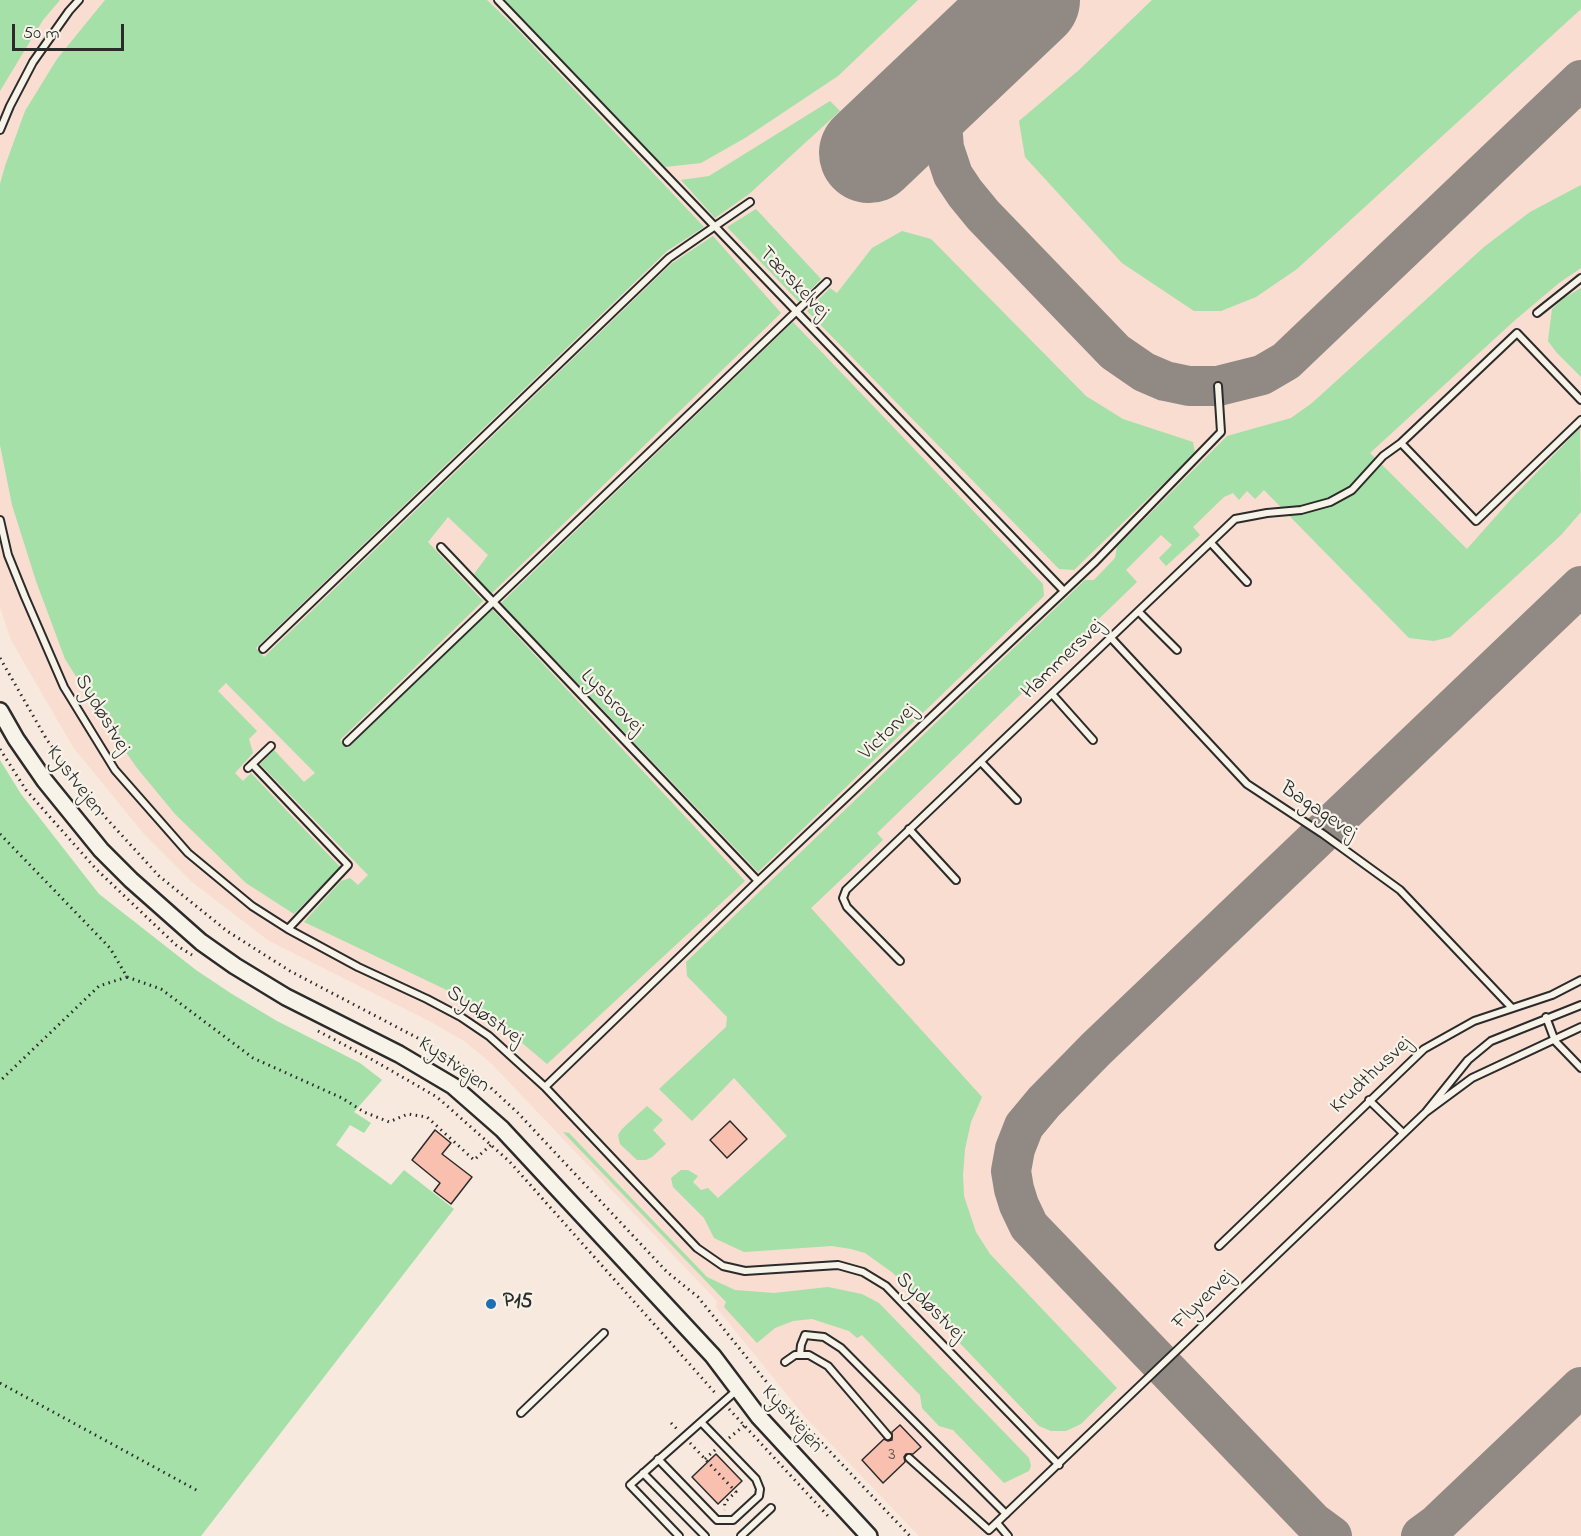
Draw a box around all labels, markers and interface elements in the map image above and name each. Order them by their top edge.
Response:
scale bar [15,12,128,50]
text: 50 m [23,21,60,47]
street label: Tærskelvej [752,242,834,326]
street label: Hammersvej [1017,614,1111,706]
street label: Lysbrovej [574,665,648,741]
street label: Sydøstvej [67,671,135,759]
street label: Victorvej [855,699,923,767]
street label: Kystvejen [39,742,109,822]
street label: Bagagevej [1275,777,1361,847]
street label: Sydøstvej [440,981,528,1053]
street label: Kystvejen [412,1032,494,1100]
street label: Krudthusvej [1326,1032,1418,1120]
street label: Flyvervej [1168,1266,1240,1336]
street label: Sydøstvej [889,1268,969,1348]
place label: P15 [503,1291,533,1317]
marker: P15 [484,1297,498,1311]
street label: Kystvejen [755,1381,827,1459]
house number: 3 [888,1445,896,1467]

